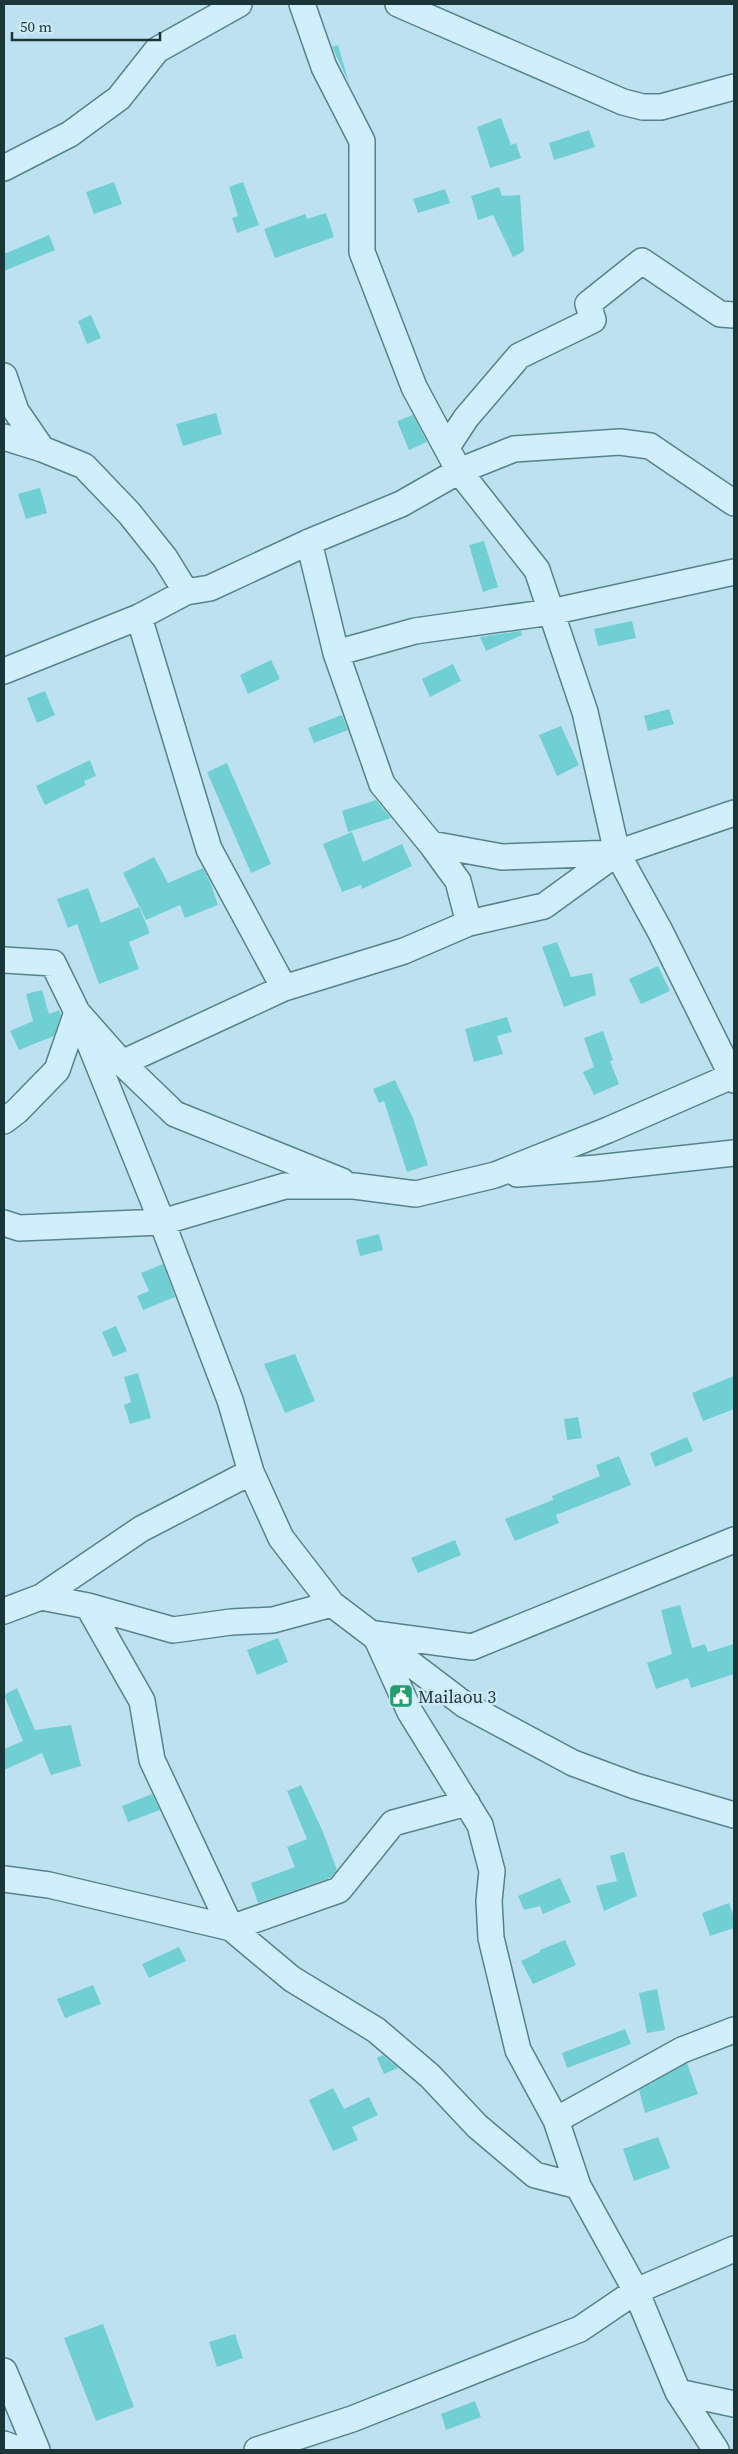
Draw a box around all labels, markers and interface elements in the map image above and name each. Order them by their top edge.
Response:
scale bar [12,10,160,42]
text: 50 m [20,16,52,37]
public building icon: Mailaou 3 [388,1683,414,1709]
place label: Mailaou 3 [418,1684,496,1709]

